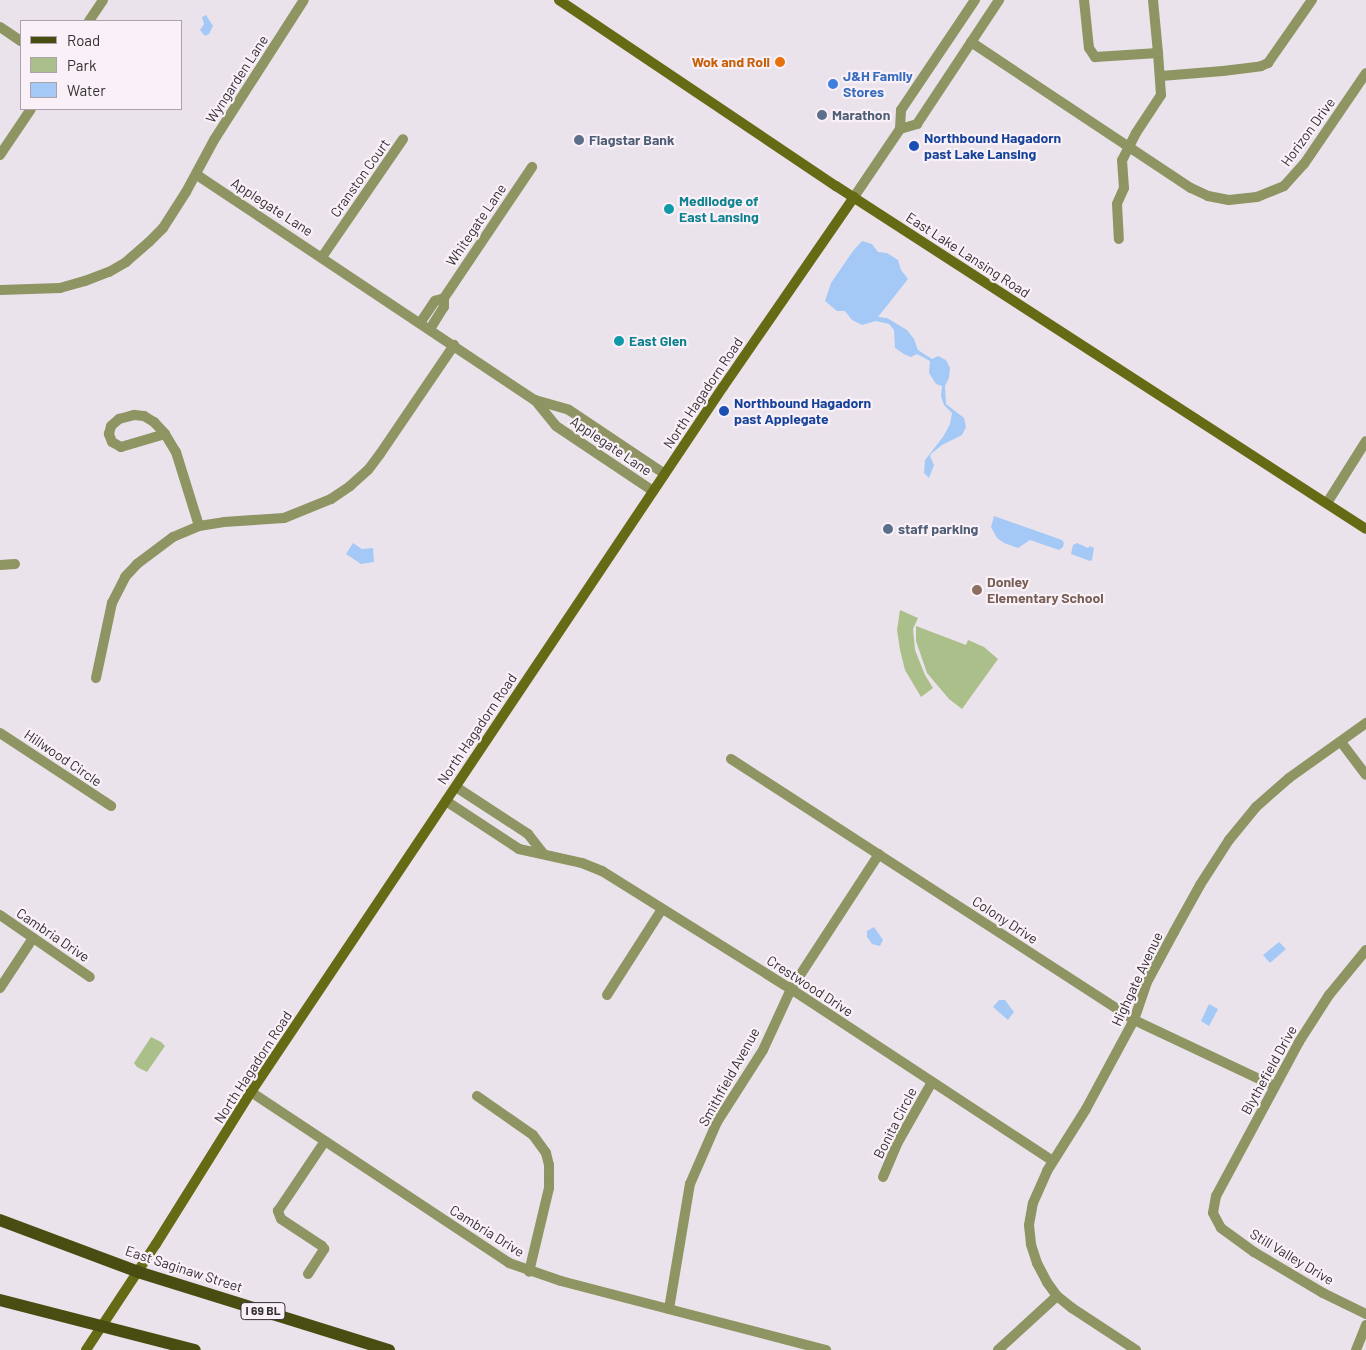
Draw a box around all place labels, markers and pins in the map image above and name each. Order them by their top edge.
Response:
place label: Wok and Roll [692,54,770,70]
marker: Wok and Roll [774,56,786,68]
place label: J&H Family Stores [843,68,913,100]
marker: J&H Family Stores [827,78,839,90]
place label: Marathon [832,107,890,123]
marker: Marathon [816,109,828,121]
place label: Northbound Hagadorn past Lake Lansing [924,130,1061,162]
place label: Flagstar Bank [589,132,674,148]
marker: Flagstar Bank [573,134,585,146]
marker: Northbound Hagadorn past Lake Lansing [908,140,920,152]
place label: Medilodge of East Lansing [679,193,759,226]
marker: Medilodge of East Lansing [663,203,675,215]
place label: East Glen [629,333,687,349]
marker: East Glen [613,335,625,347]
place label: Northbound Hagadorn past Applegate [734,395,871,428]
marker: Northbound Hagadorn past Applegate [718,405,730,417]
place label: staff parking [898,521,978,537]
marker: staff parking [882,523,894,535]
place label: Donley Elementary School [987,574,1104,606]
marker: Donley Elementary School [971,584,983,596]

